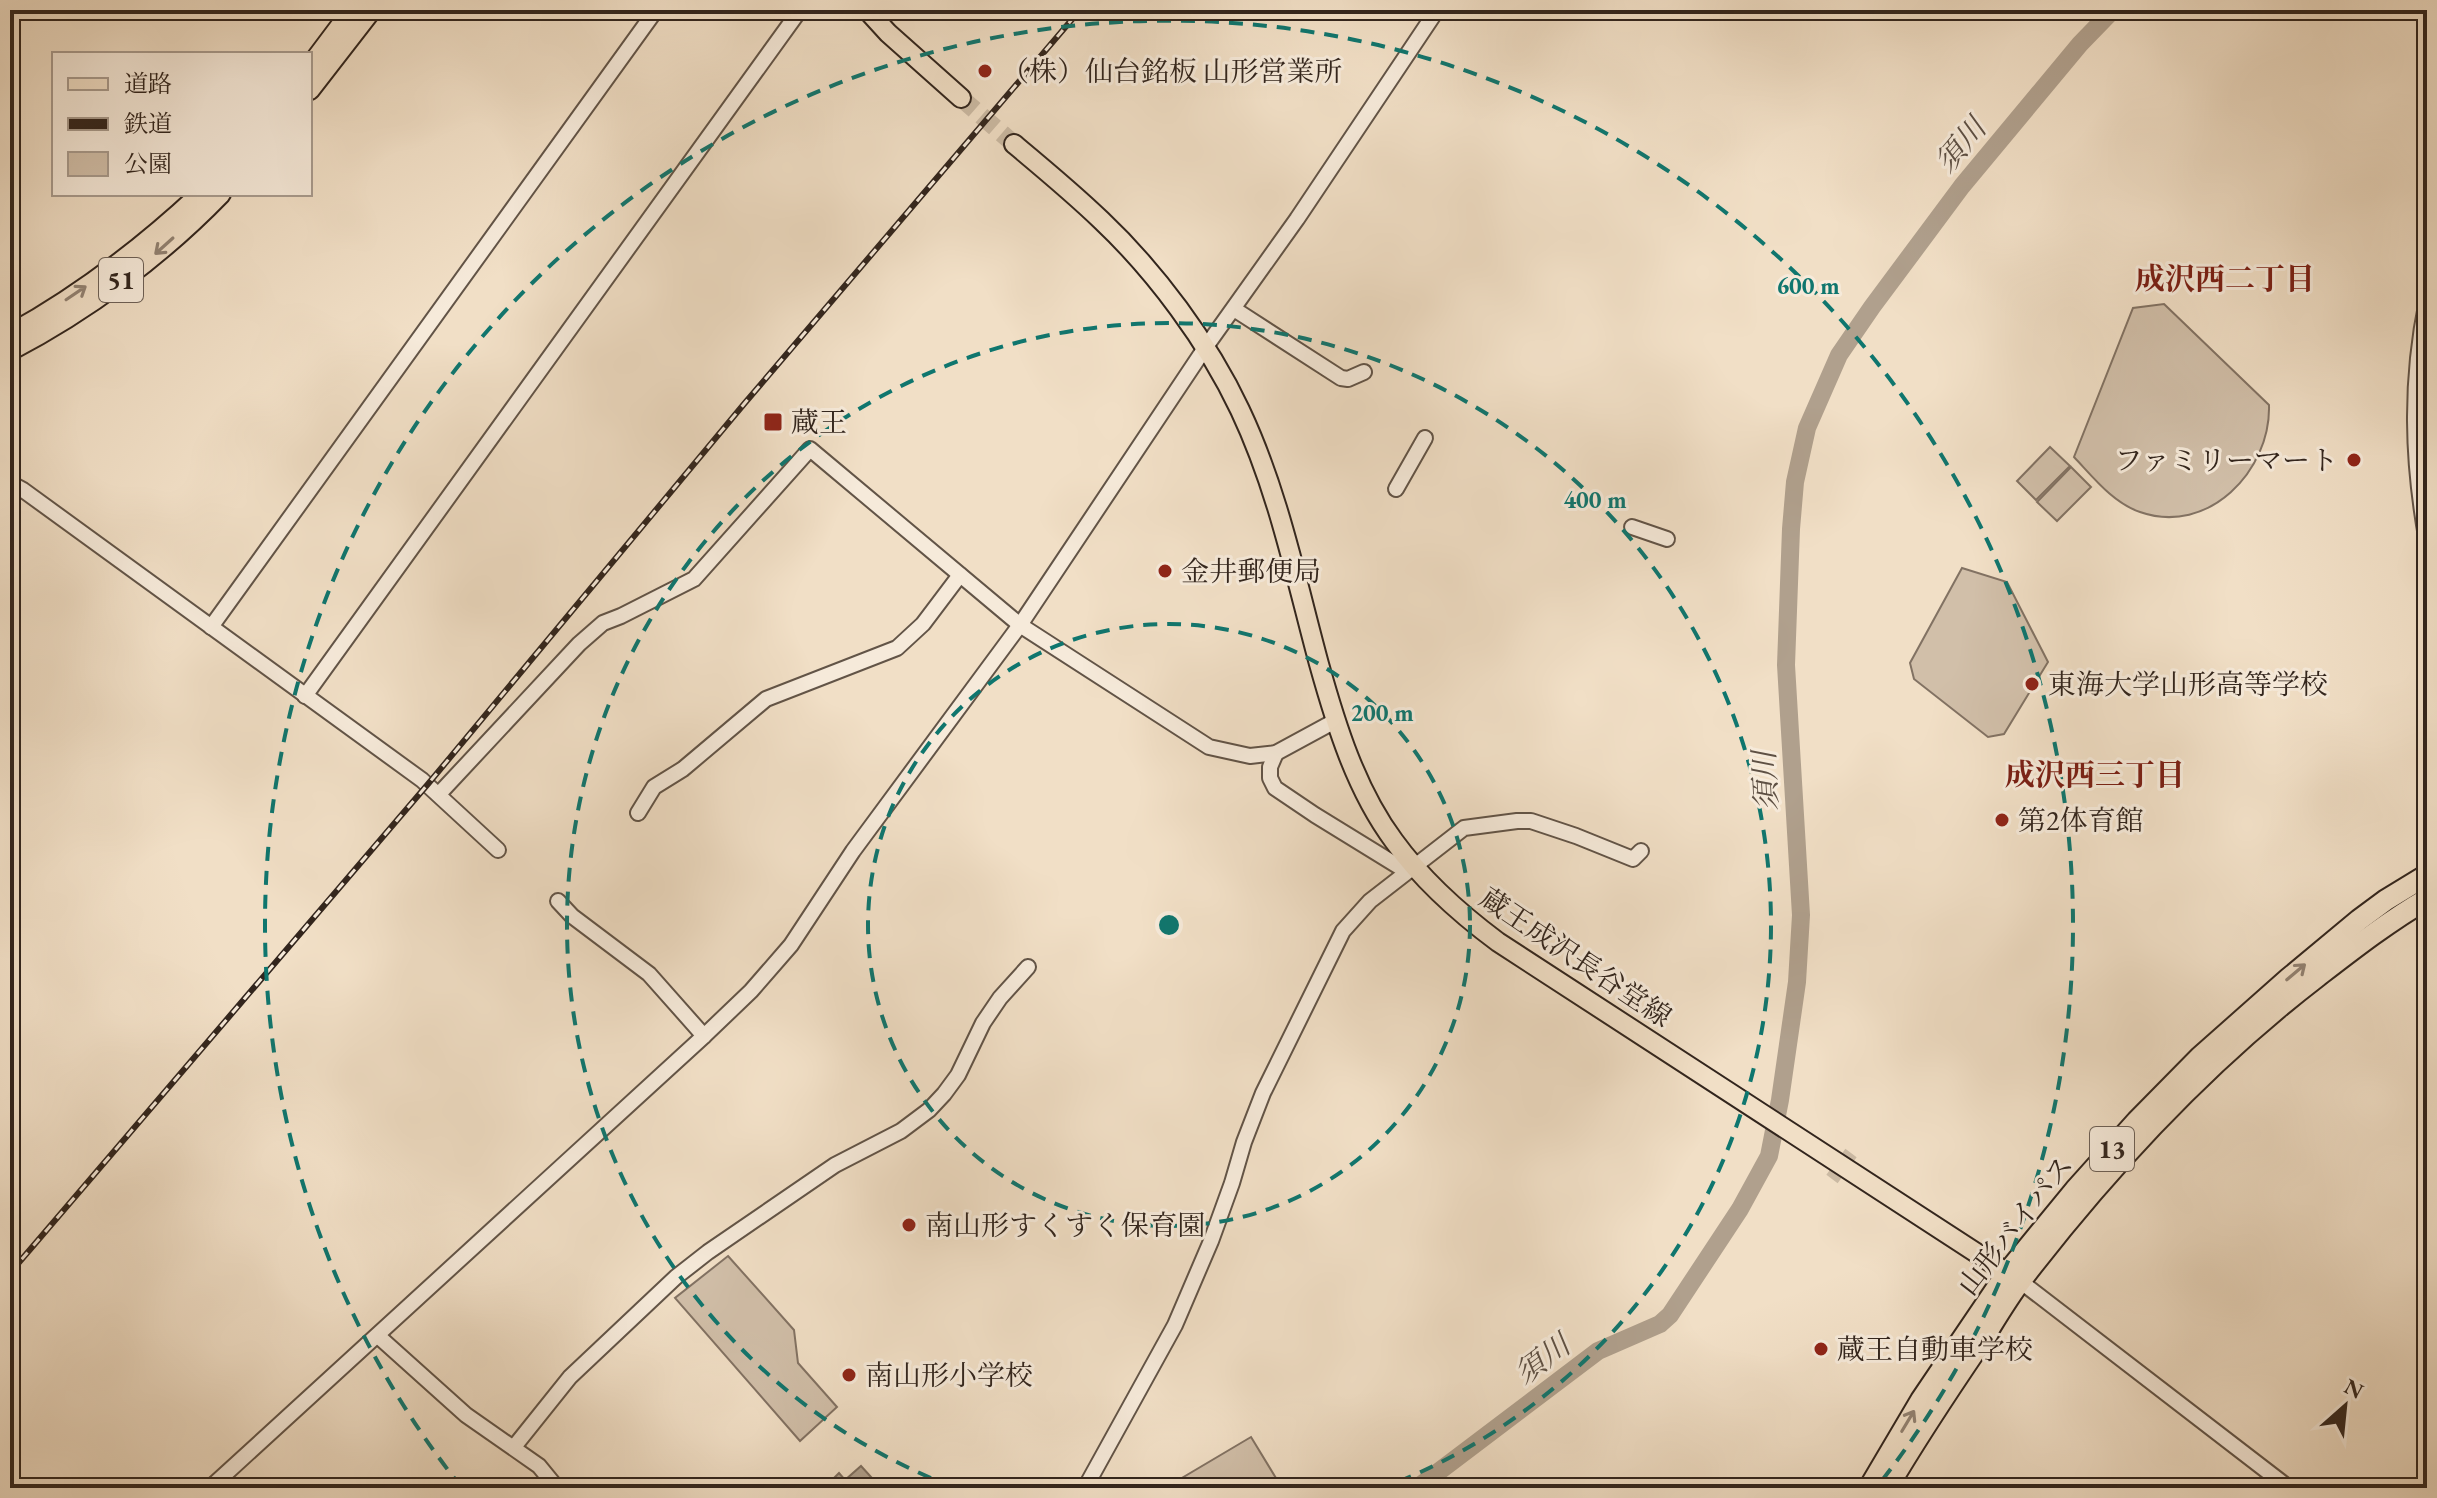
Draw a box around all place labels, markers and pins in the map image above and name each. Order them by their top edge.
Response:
place label: （株）仙台銘板 山形営業所 [1001,53,1343,89]
marker: （株）仙台銘板 山形営業所 [976,62,994,80]
place label: 蔵王 [791,404,847,440]
marker: 蔵王 [762,411,784,433]
place label: ファミリーマート [2115,442,2338,478]
marker: ファミリーマート [2345,451,2363,469]
place label: 金井郵便局 [1181,553,1321,589]
marker: 金井郵便局 [1156,562,1174,580]
place label: 東海大学山形高等学校 [2048,666,2328,702]
marker: 東海大学山形高等学校 [2023,675,2041,693]
place label: 第2体育館 [2018,802,2143,838]
marker: 第2体育館 [1993,811,2011,829]
centre of rings [1155,911,1183,939]
place label: 南山形すくすく保育園 [925,1207,1205,1243]
marker: 南山形すくすく保育園 [900,1216,918,1234]
place label: 蔵王自動車学校 [1837,1331,2033,1367]
marker: 蔵王自動車学校 [1812,1340,1830,1358]
place label: 南山形小学校 [865,1357,1033,1393]
marker: 南山形小学校 [840,1366,858,1384]

